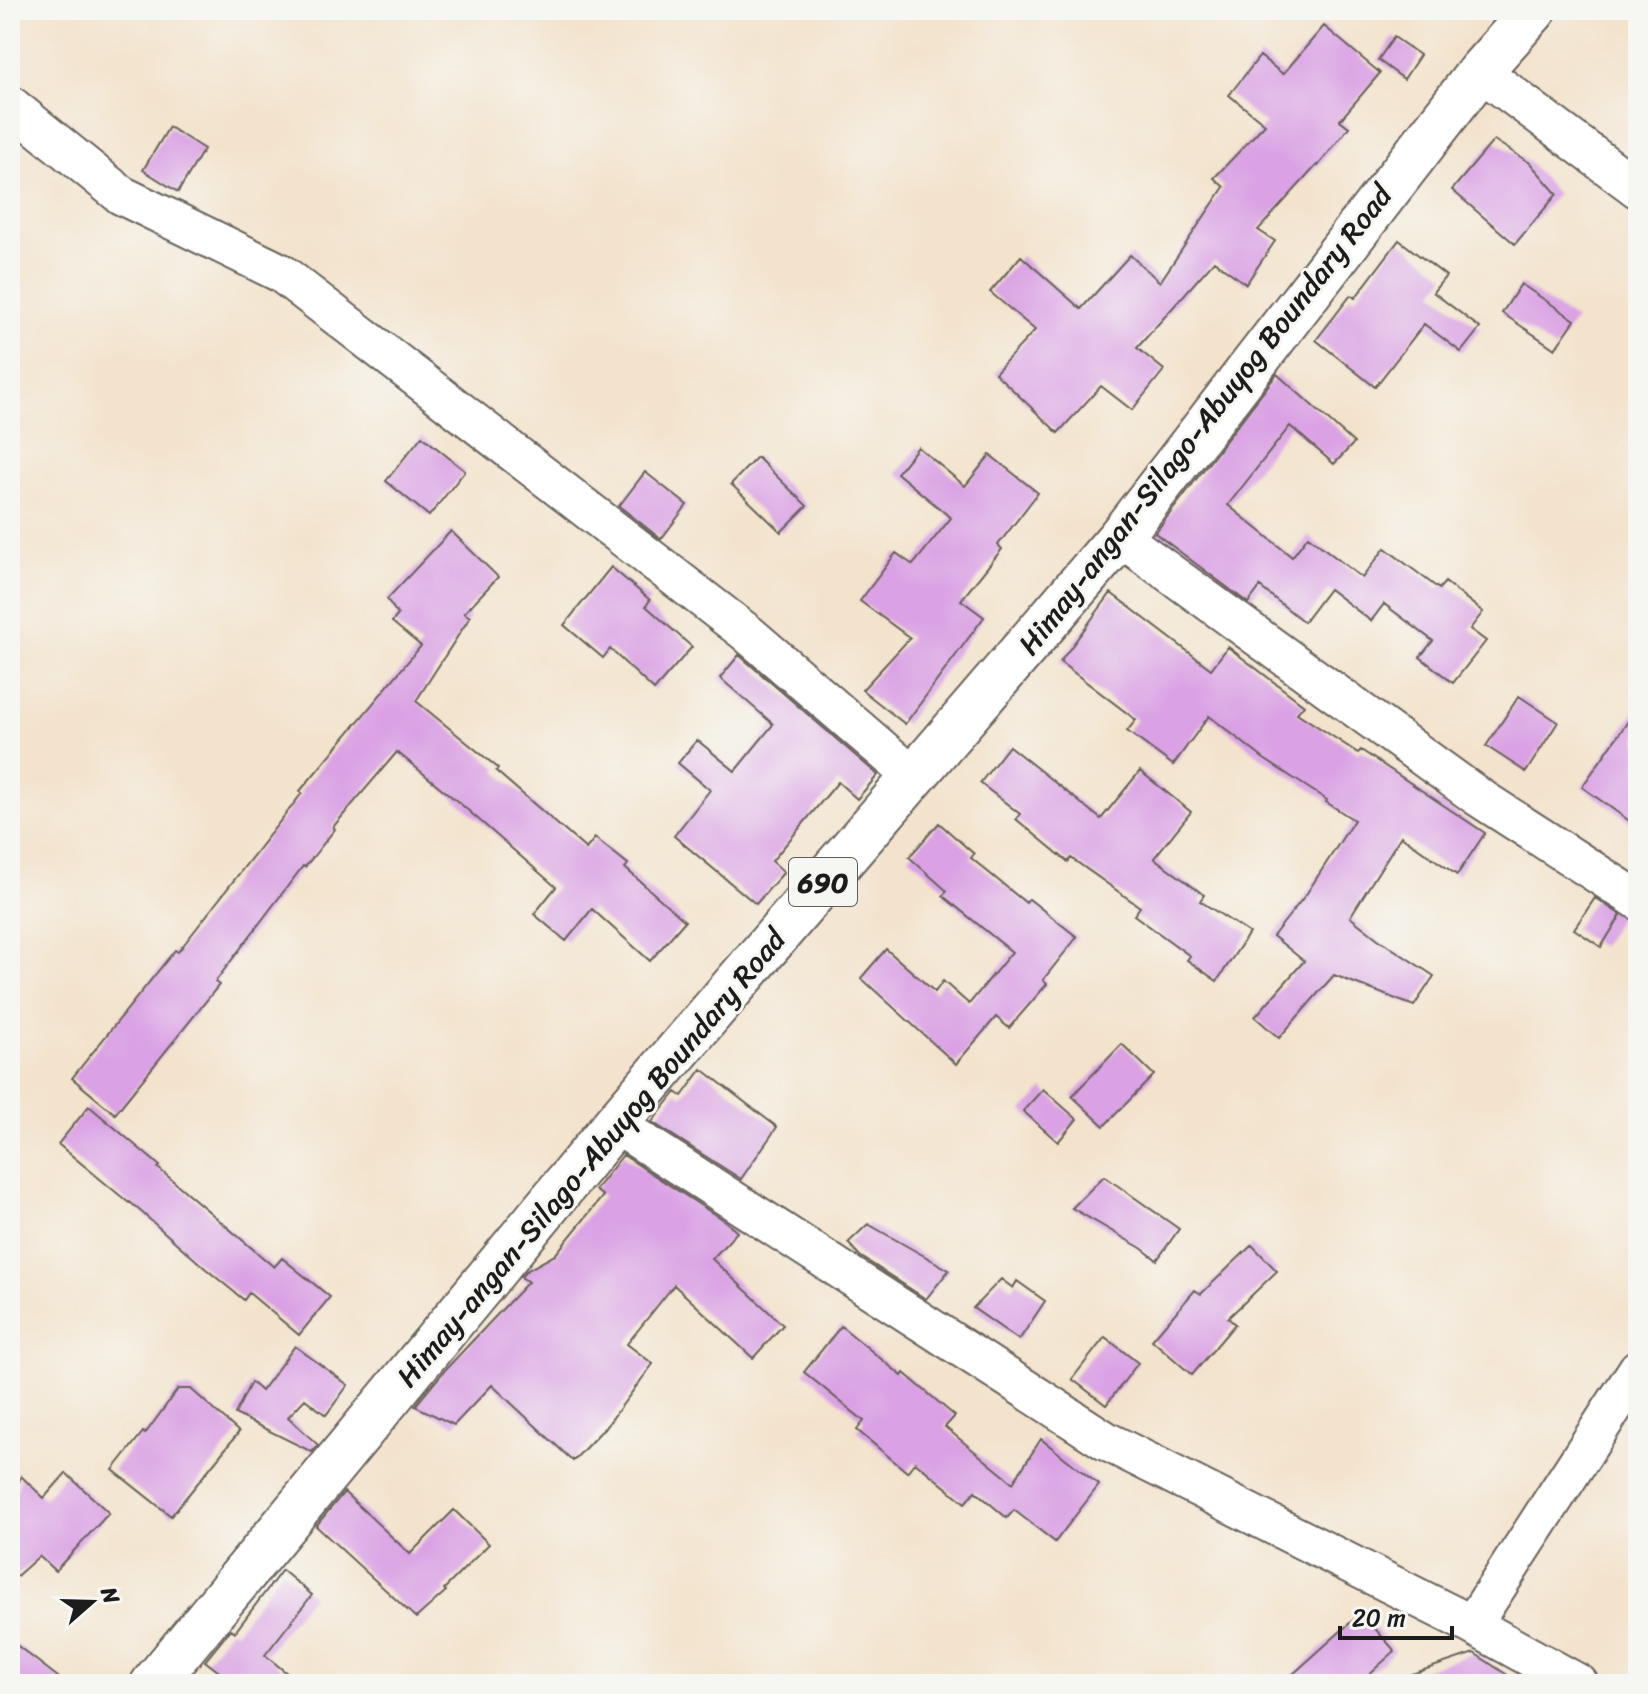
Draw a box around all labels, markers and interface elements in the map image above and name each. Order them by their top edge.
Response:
street label: Himay-angan-Silago-Abuyog Boundary Road [1003,171,1408,668]
road number: 690 [789,858,857,906]
street label: Himay-angan-Silago-Abuyog Boundary Road [382,915,801,1400]
north arrow [52,1562,132,1642]
text: N [89,1581,132,1610]
scale bar [1340,1590,1452,1640]
text: 20 m [1352,1597,1406,1639]

